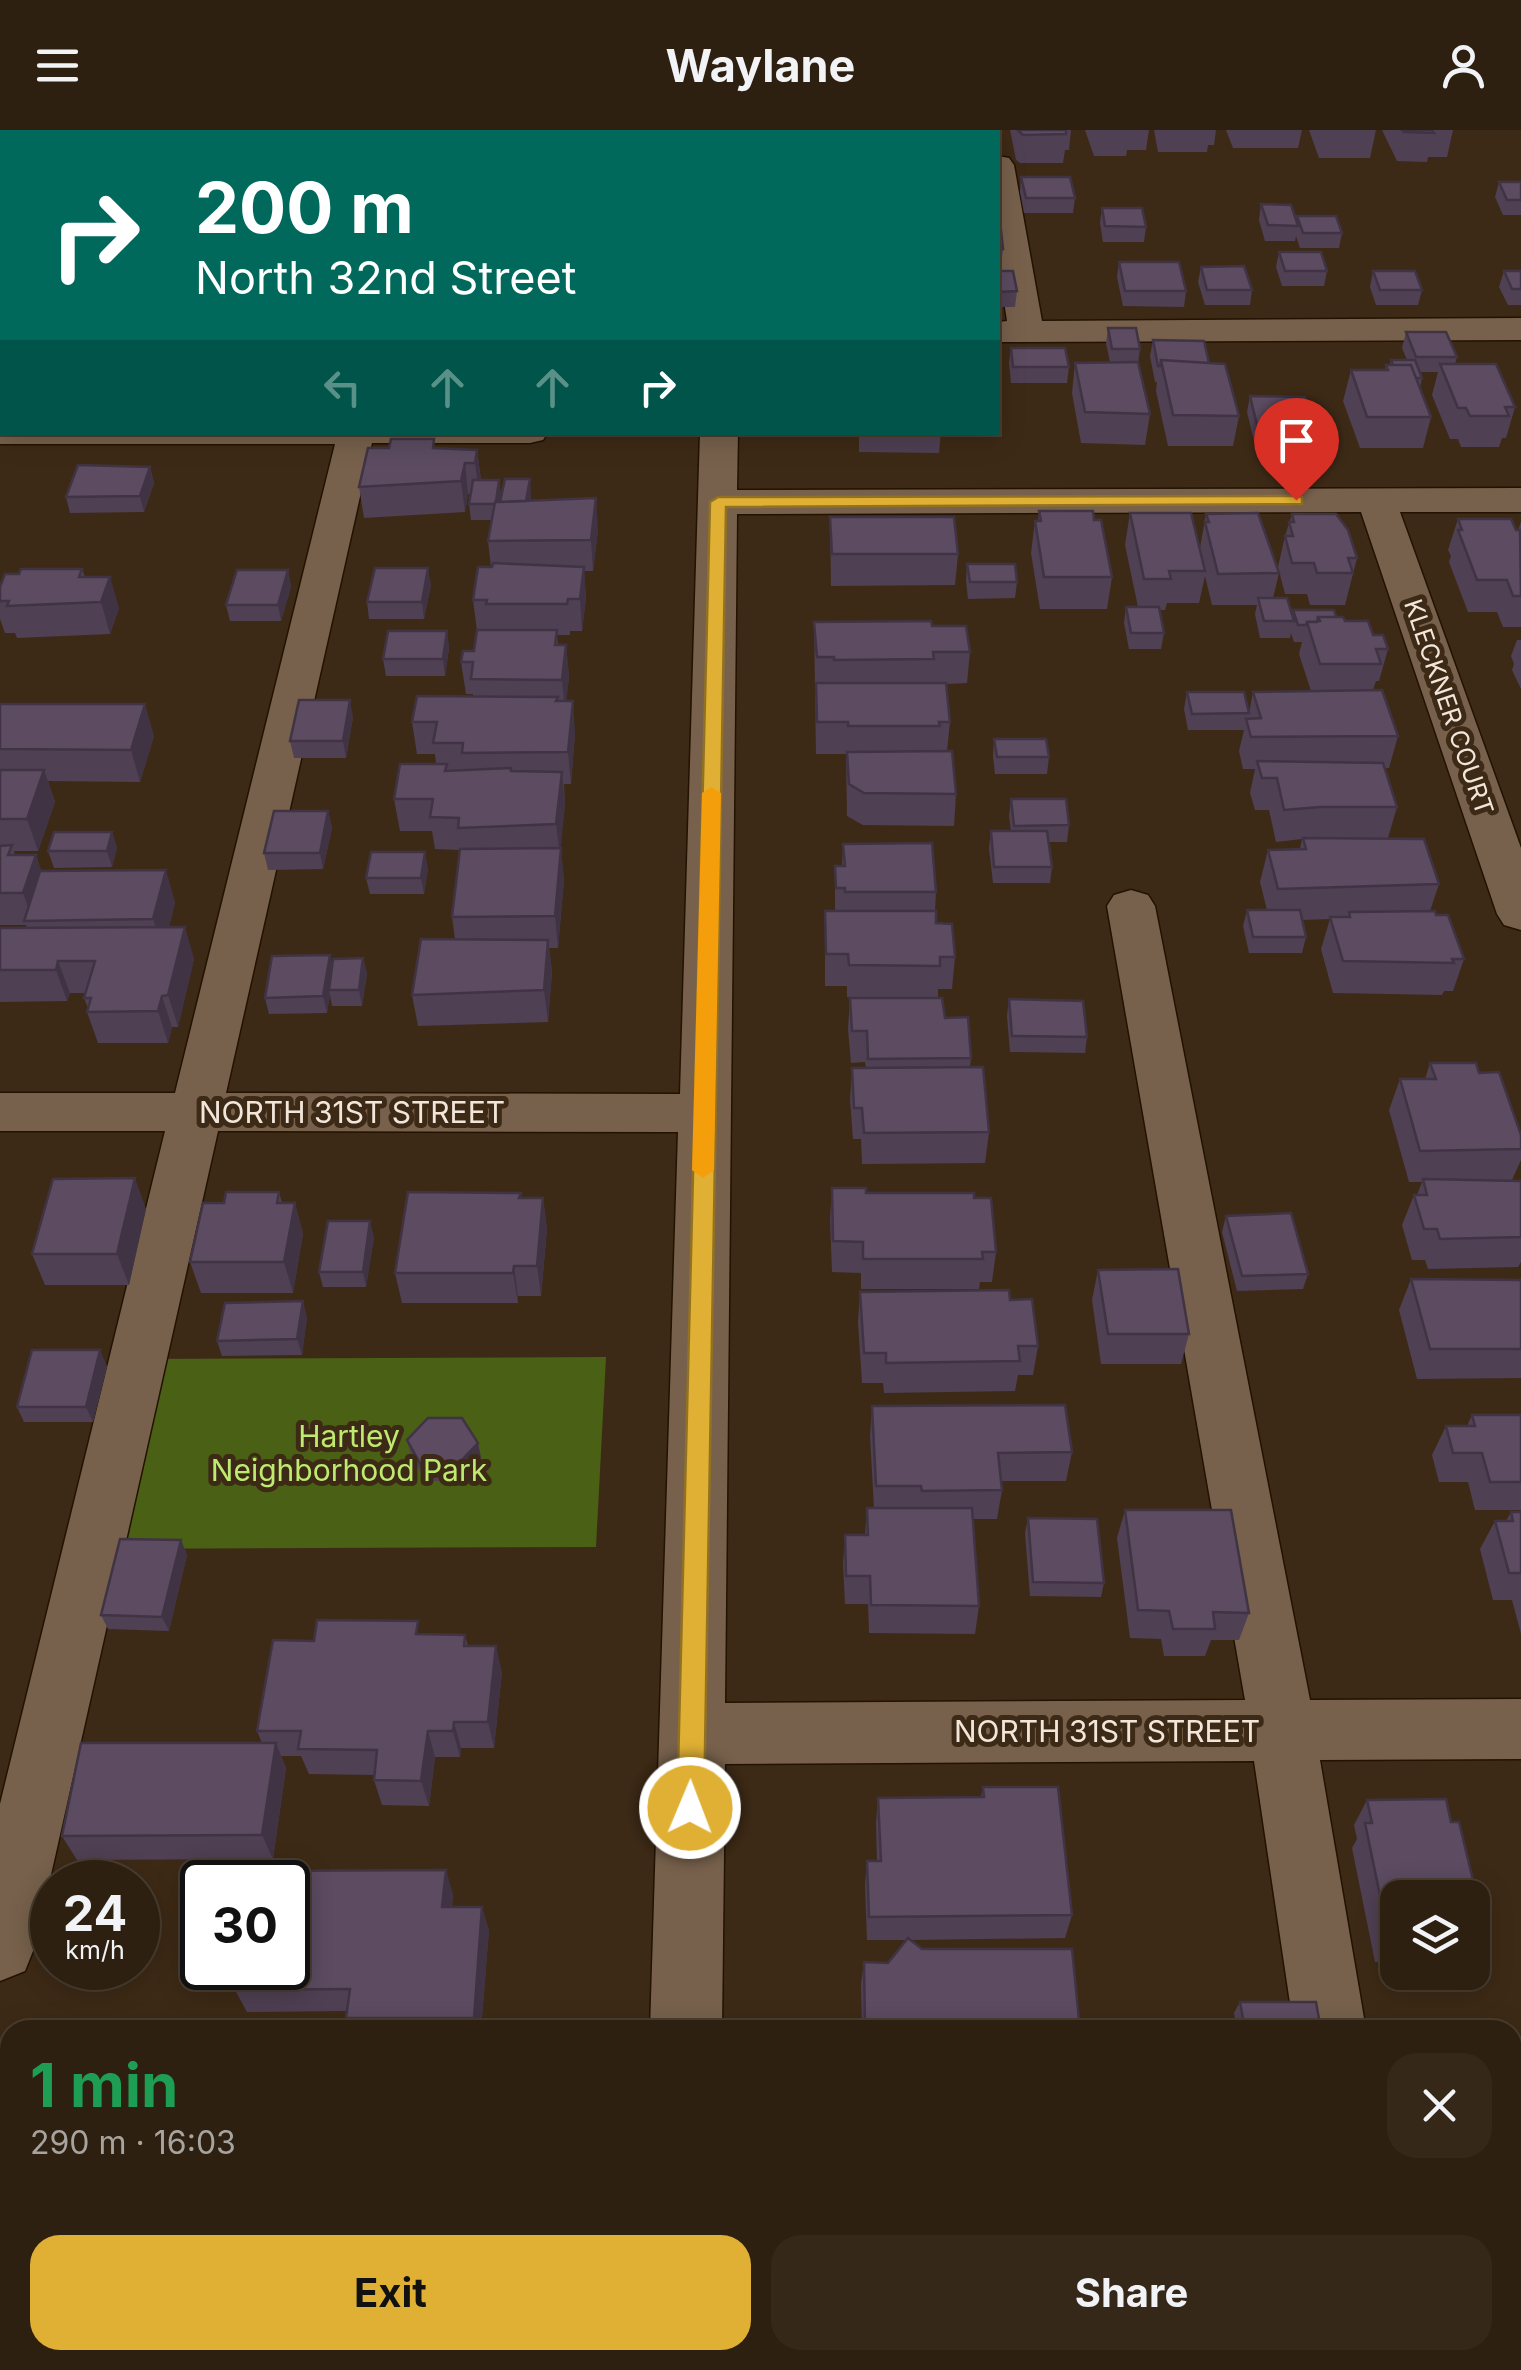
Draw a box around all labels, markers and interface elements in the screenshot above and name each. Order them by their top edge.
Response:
icon: menu [30,38,85,93]
text: Waylane [666,38,855,93]
icon: person [1436,38,1491,93]
text: 200 m [195,165,414,250]
icon: right [30,170,160,300]
text: North 32nd Street [195,250,577,305]
icon: left [315,360,370,415]
icon: ahead [420,360,475,415]
icon: ahead [525,360,580,415]
icon: right [630,360,685,415]
pin [1254,398,1339,501]
icon: arrive [1269,413,1324,468]
street label: KLECKNER COURT [1398,595,1500,819]
street label: NORTH 31ST STREET [199,1094,505,1130]
park label: Hartley Neighborhood Park [211,1418,488,1488]
street label: NORTH 31ST STREET [954,1713,1260,1749]
position arrow [638,1756,742,1860]
speed limit sign: 30 [180,1860,310,1990]
map controls [1380,1880,1490,1990]
button: layers [1380,1880,1490,1990]
text: 24 [63,1883,127,1943]
text: km/h [65,1935,125,1965]
text: 1 min [30,2049,178,2121]
button: close [1387,2053,1492,2158]
text: 290 m · 16:03 [30,2123,236,2162]
button: Exit [30,2235,751,2350]
button: Share [771,2235,1492,2350]

